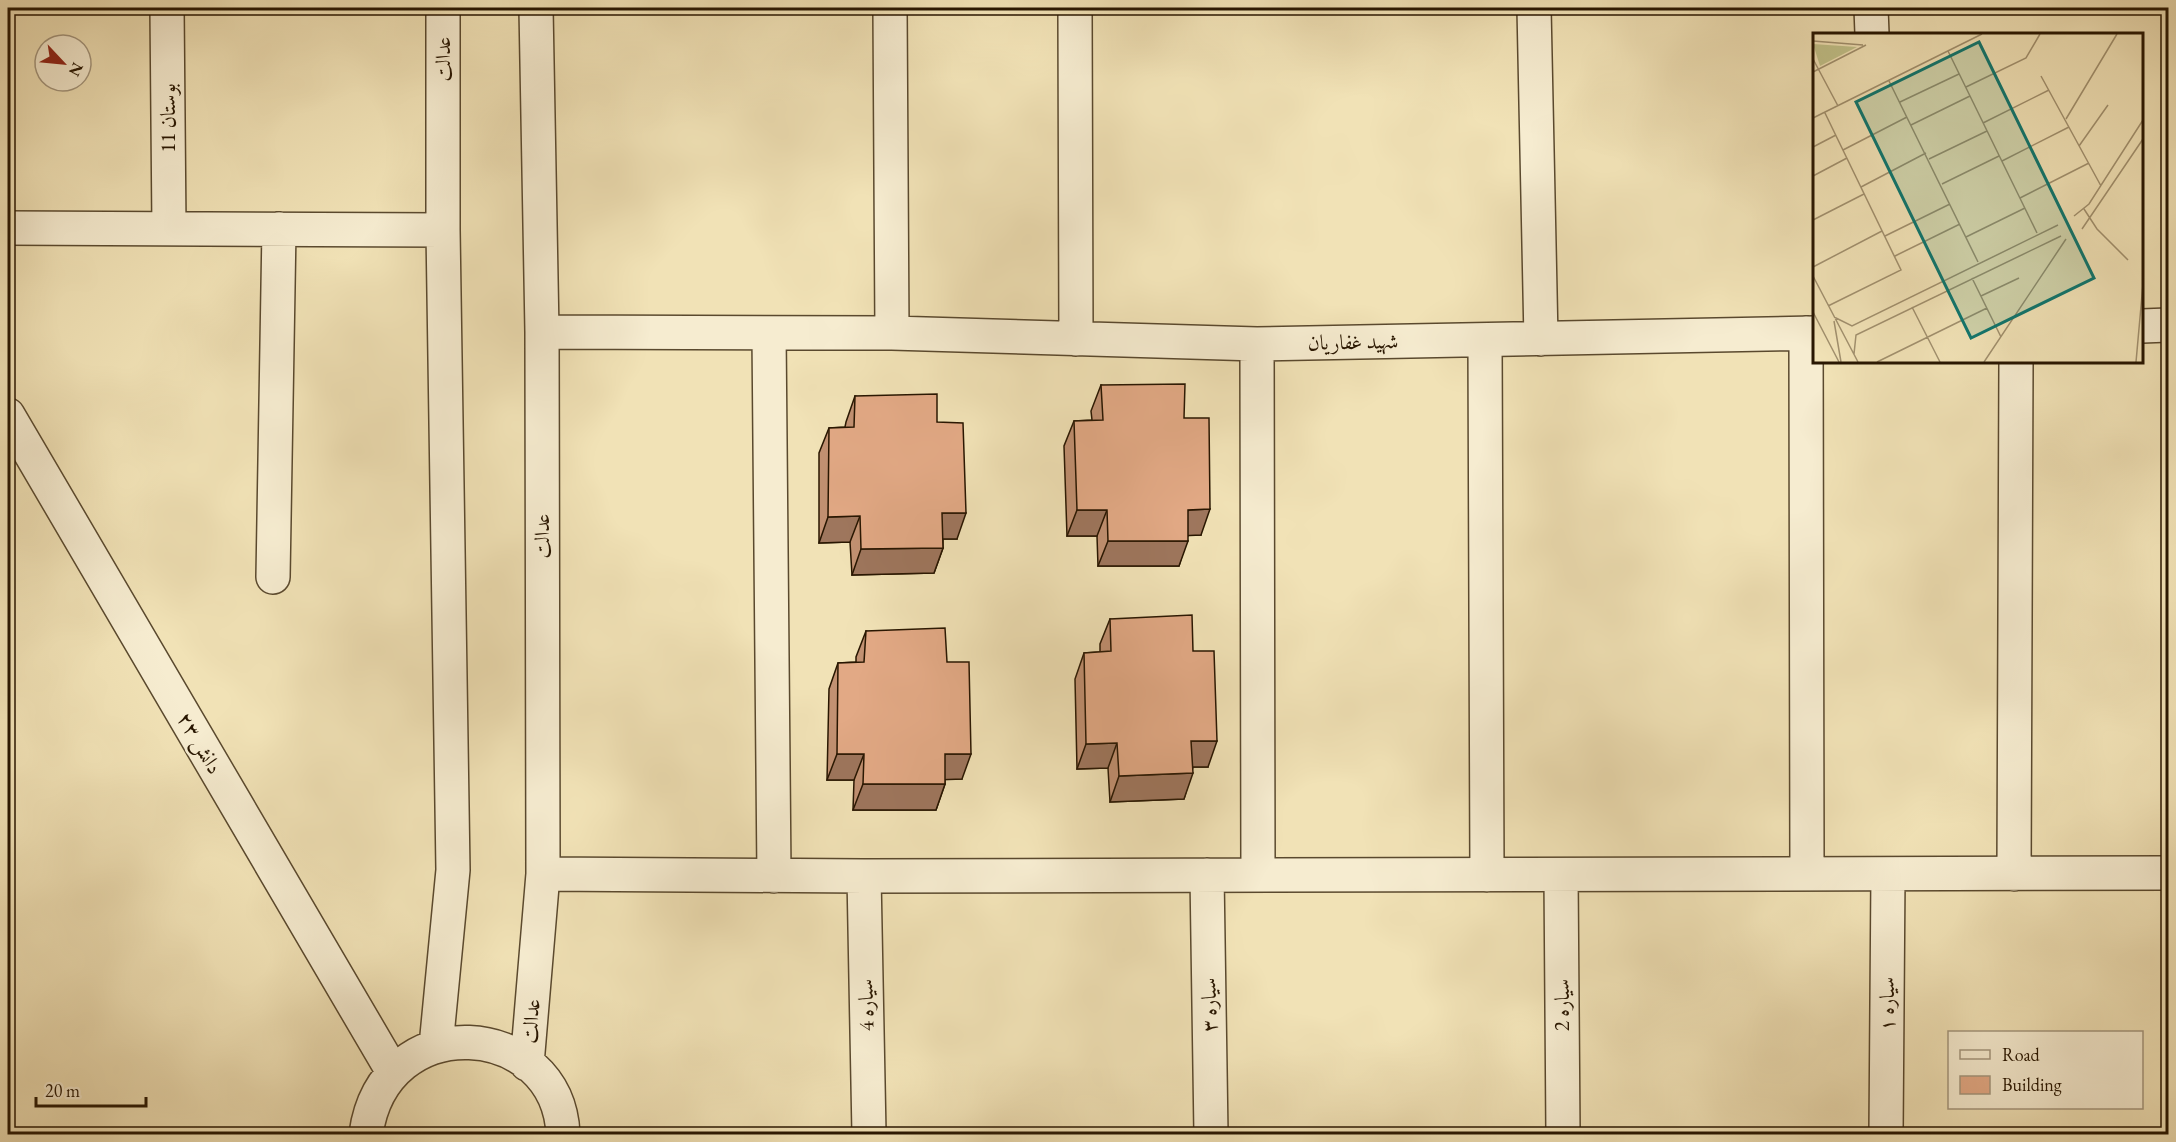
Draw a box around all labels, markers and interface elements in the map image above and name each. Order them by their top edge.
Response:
north arrow [33,33,93,93]
inset map [1813,33,2143,363]
street label: عدالت [429,37,456,81]
text: N [64,59,88,80]
street label: بوستان 11 [154,83,181,153]
street label: شهید غفاریان [1307,327,1399,357]
street label: عدالت [528,514,555,558]
street label: دانش ۲۳ [171,707,229,779]
street label: سیاره ۱ [1873,977,1900,1031]
street label: سیاره ۳ [1195,978,1222,1032]
street label: سیاره 4 [852,979,879,1031]
street label: سیاره 2 [1548,979,1575,1031]
street label: عدالت [515,997,546,1044]
legend [1948,1031,2143,1109]
text: Road [2002,1043,2041,1066]
scale bar [36,1070,146,1108]
text: Building [2002,1073,2062,1096]
text: 20 m [45,1079,80,1102]

